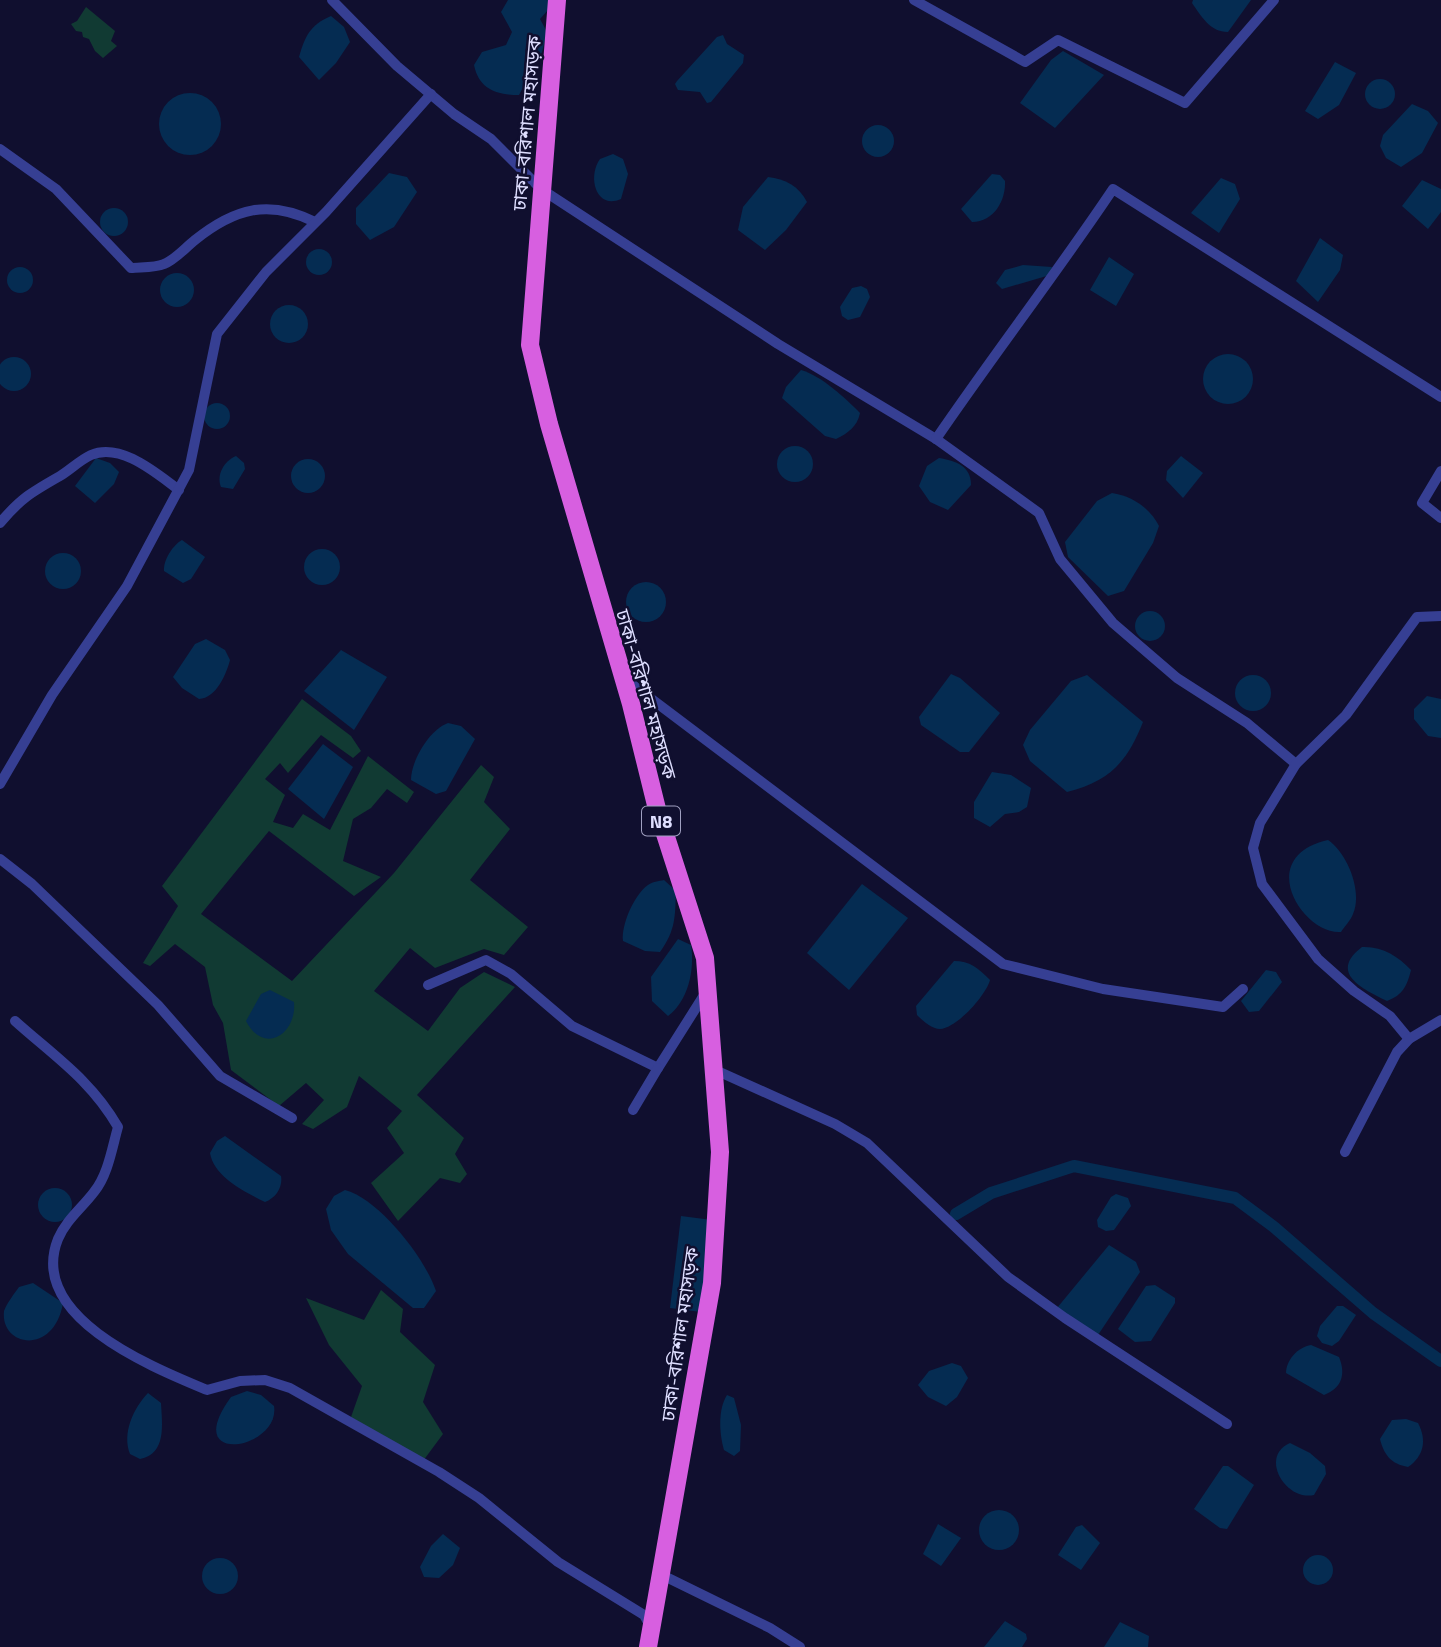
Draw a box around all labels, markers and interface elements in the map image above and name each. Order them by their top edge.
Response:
street label: ঢাকা-বরিশাল মহাসড়ক [504,34,548,213]
street label: ঢাকা-বরিশাল মহাসড়ক [609,605,685,783]
road number: N8 [642,806,680,836]
street label: ঢাকা-বরিশাল মহাসড়ক [652,1244,706,1424]

